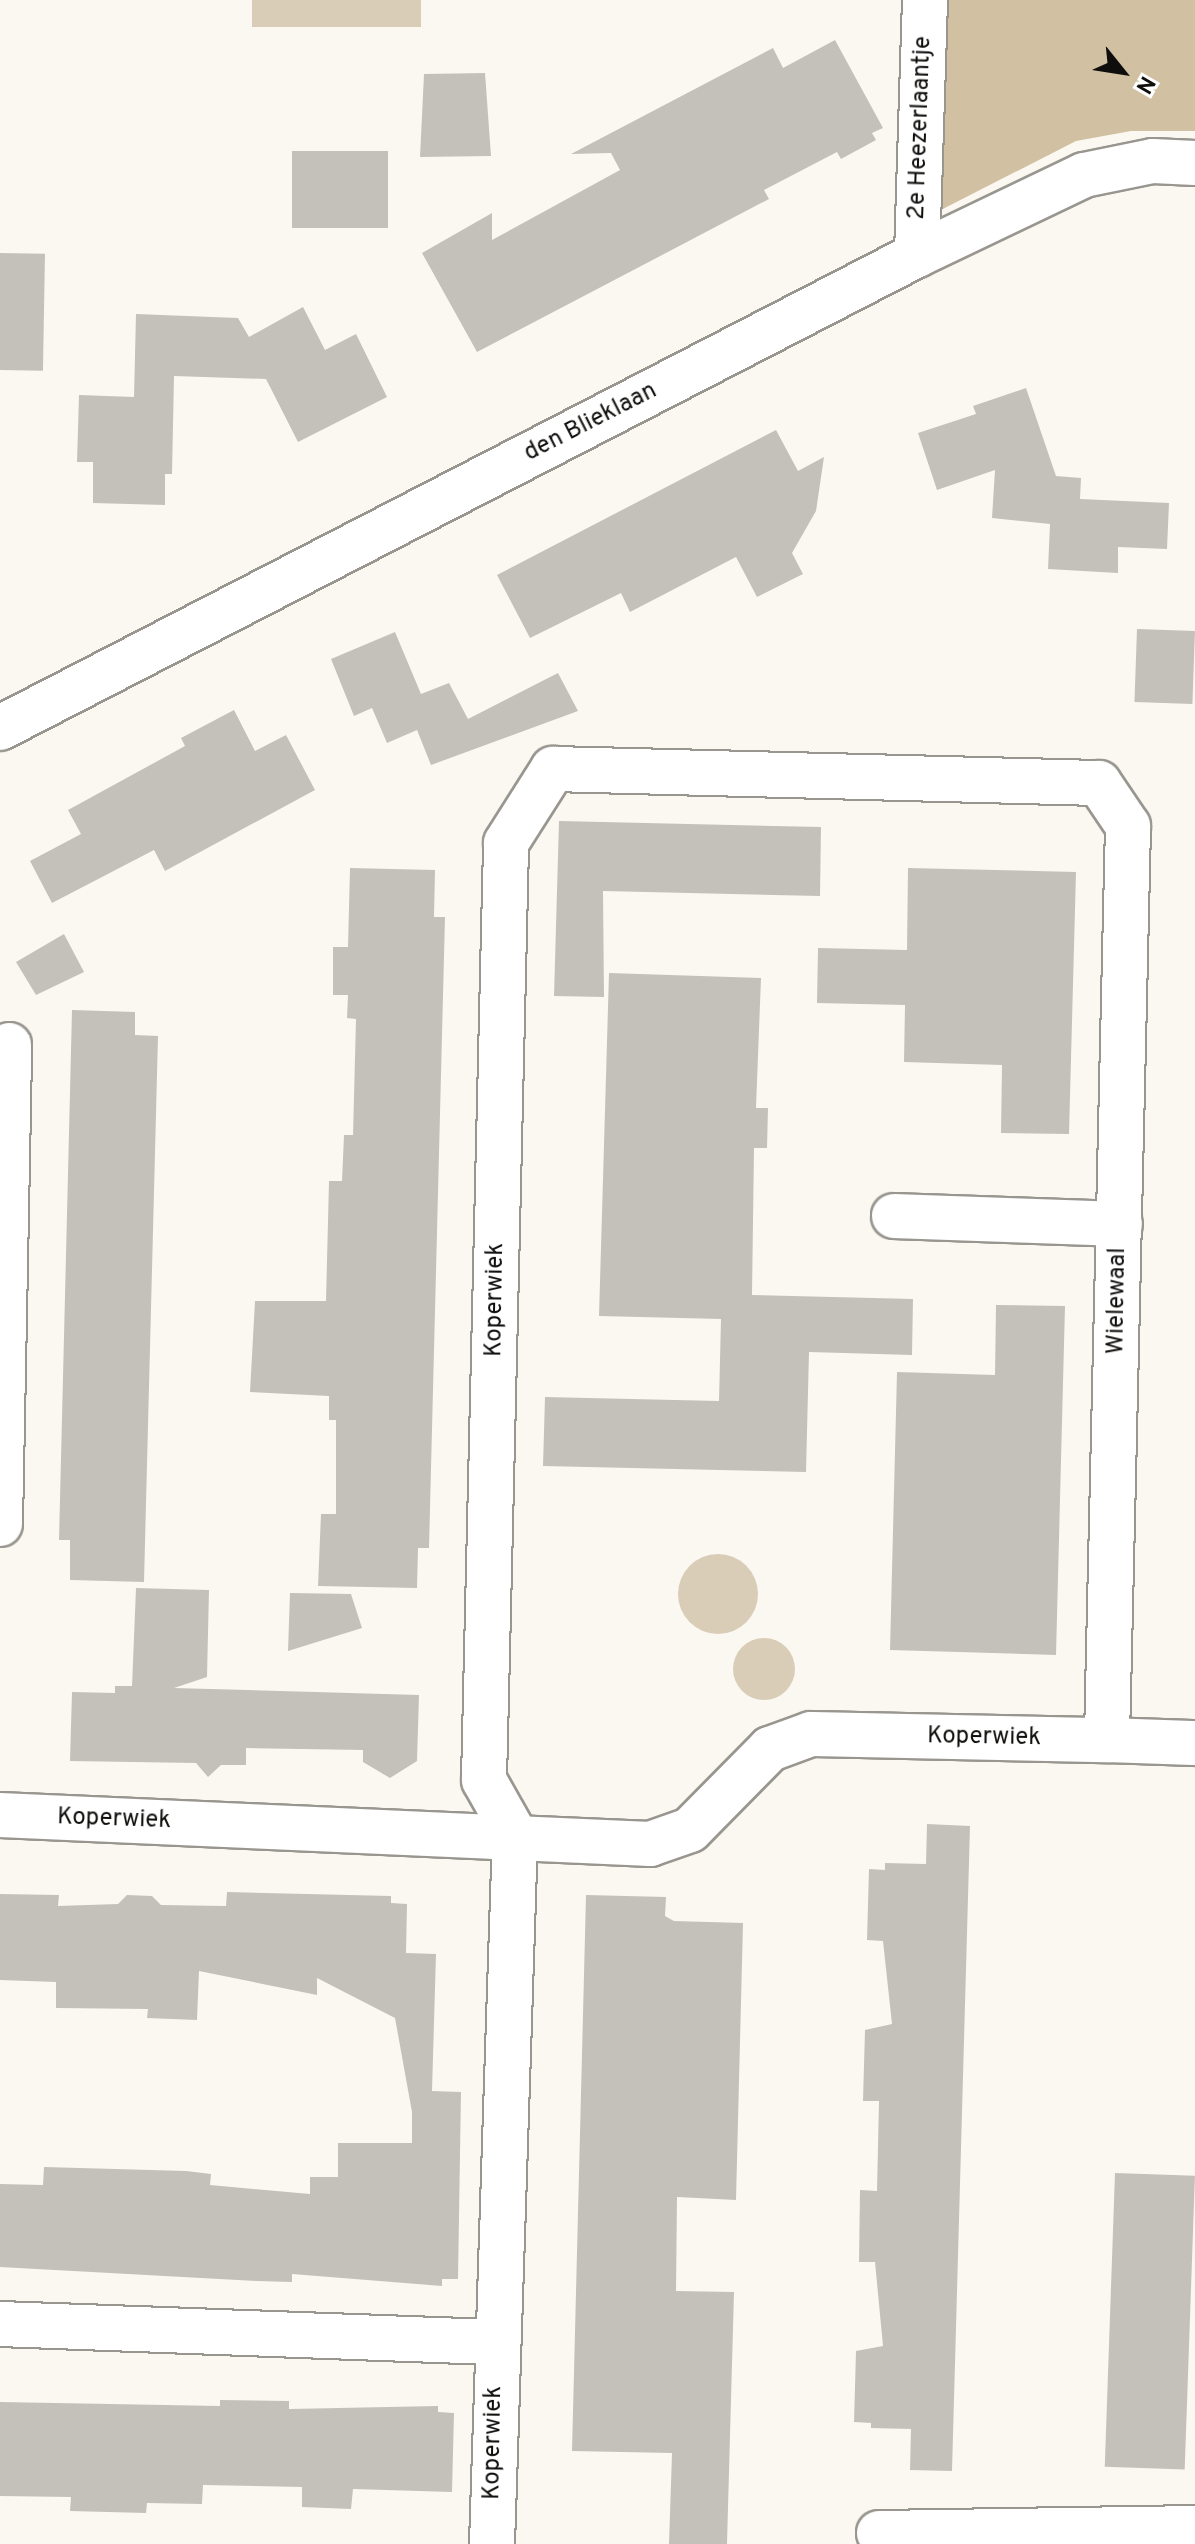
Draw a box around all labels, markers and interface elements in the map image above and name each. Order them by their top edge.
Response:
north arrow [1083,32,1163,112]
street label: 2e Heezerlaantje [903,36,939,220]
text: N [1129,71,1160,98]
street label: den Blieklaan [520,377,662,469]
street label: Koperwiek [481,1243,511,1357]
street label: Wielewaal [1103,1247,1133,1355]
street label: Koperwiek [927,1723,1041,1753]
street label: Koperwiek [57,1804,171,1836]
street label: Koperwiek [479,2386,509,2500]

